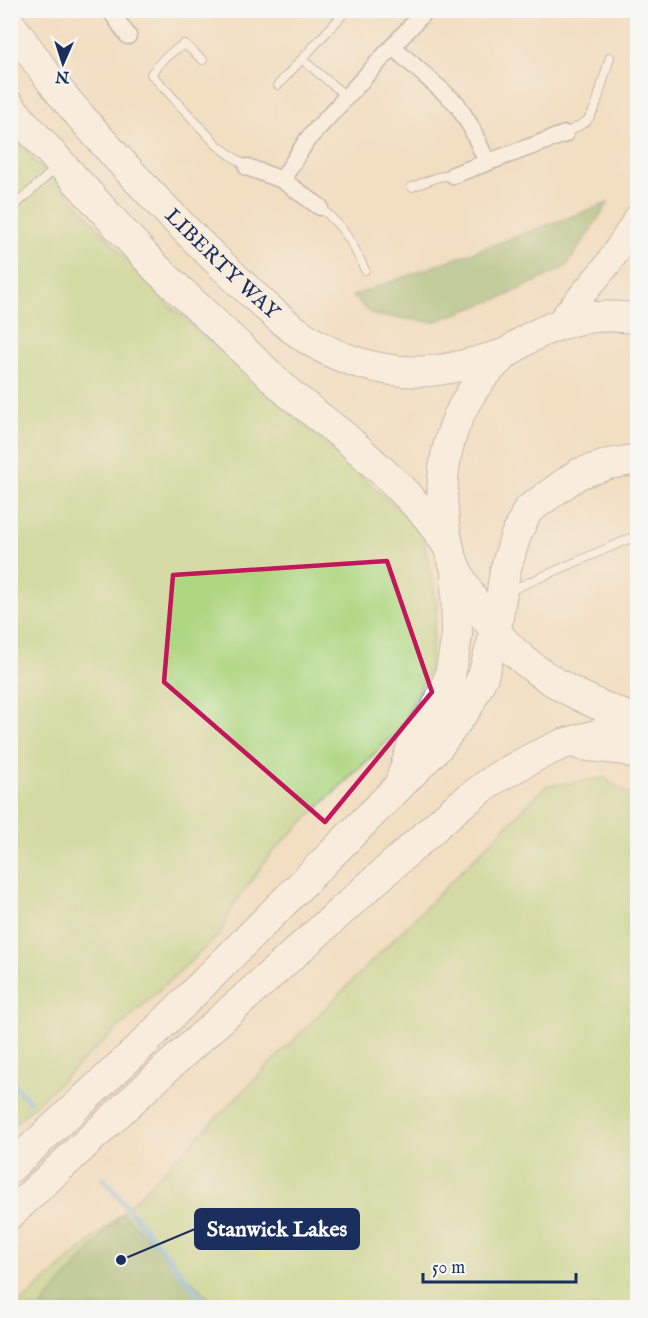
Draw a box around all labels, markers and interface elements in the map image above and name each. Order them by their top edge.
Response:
north arrow [33,33,93,93]
text: N [55,66,71,86]
street label: LIBERTY WAY [159,203,286,327]
callout: Stanwick Lakes [195,1209,359,1249]
text: Stanwick Lakes [207,1216,348,1244]
scale bar [423,1246,576,1284]
text: 50 m [432,1257,465,1280]

